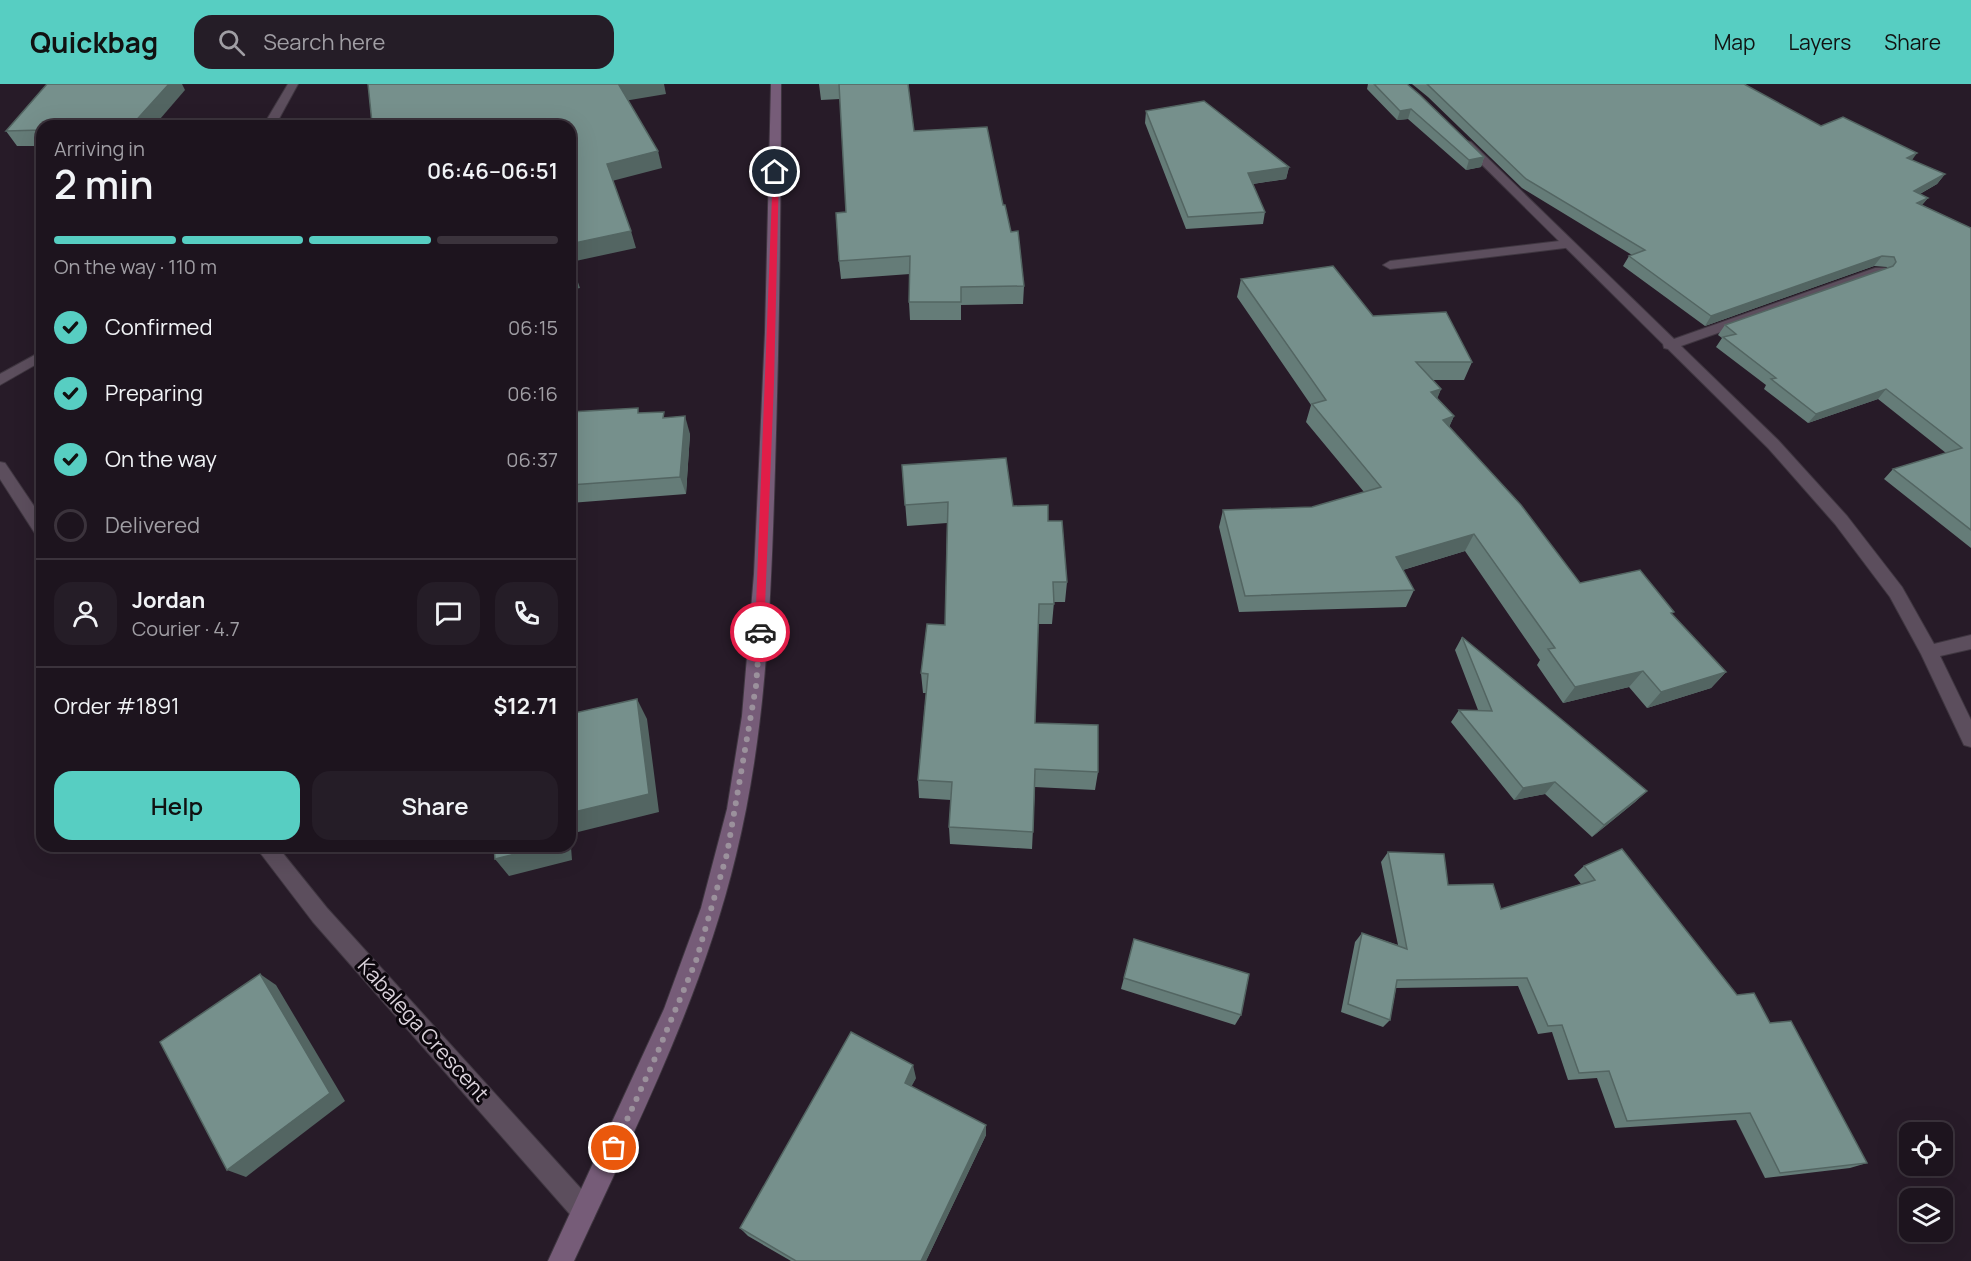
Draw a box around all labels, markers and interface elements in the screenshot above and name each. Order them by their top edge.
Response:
search box [194,15,614,69]
text: Quickbag [30,23,158,61]
icon: search [215,26,248,59]
text: Search here [263,27,385,57]
text: Map [1714,28,1755,56]
text: Layers [1788,28,1851,56]
text: Share [1884,28,1941,56]
text: Arriving in [54,135,145,162]
pin [749,146,800,197]
icon: home [758,155,791,188]
text: 06:46–06:51 [427,156,558,186]
text: 2 min [54,157,153,211]
text: On the way · 110 m [54,253,217,280]
icon: check [54,311,87,344]
text: Confirmed [105,312,213,342]
text: 06:15 [508,314,558,341]
icon: check [54,377,87,410]
text: Preparing [105,378,203,408]
text: 06:16 [507,380,558,407]
icon: check [54,443,87,476]
text: On the way [105,444,217,474]
text: 06:37 [506,446,558,473]
text: Delivered [105,510,200,540]
button: person [54,582,117,645]
button: chat [417,582,480,645]
button: phone [495,582,558,645]
text: Jordan [132,585,205,615]
courier [730,602,790,662]
text: Courier · 4.7 [132,615,240,642]
icon: car [744,616,777,649]
text: Order #1891 [54,691,180,721]
text: $12.71 [493,691,558,721]
button: Help [54,771,300,840]
button: Share [312,771,558,840]
street label: Kabalega Crescent [352,952,496,1107]
pin [588,1122,639,1173]
map controls [1899,1122,1953,1242]
button: locate [1899,1122,1953,1176]
icon: bag [597,1131,630,1164]
button: layers [1899,1188,1953,1242]

